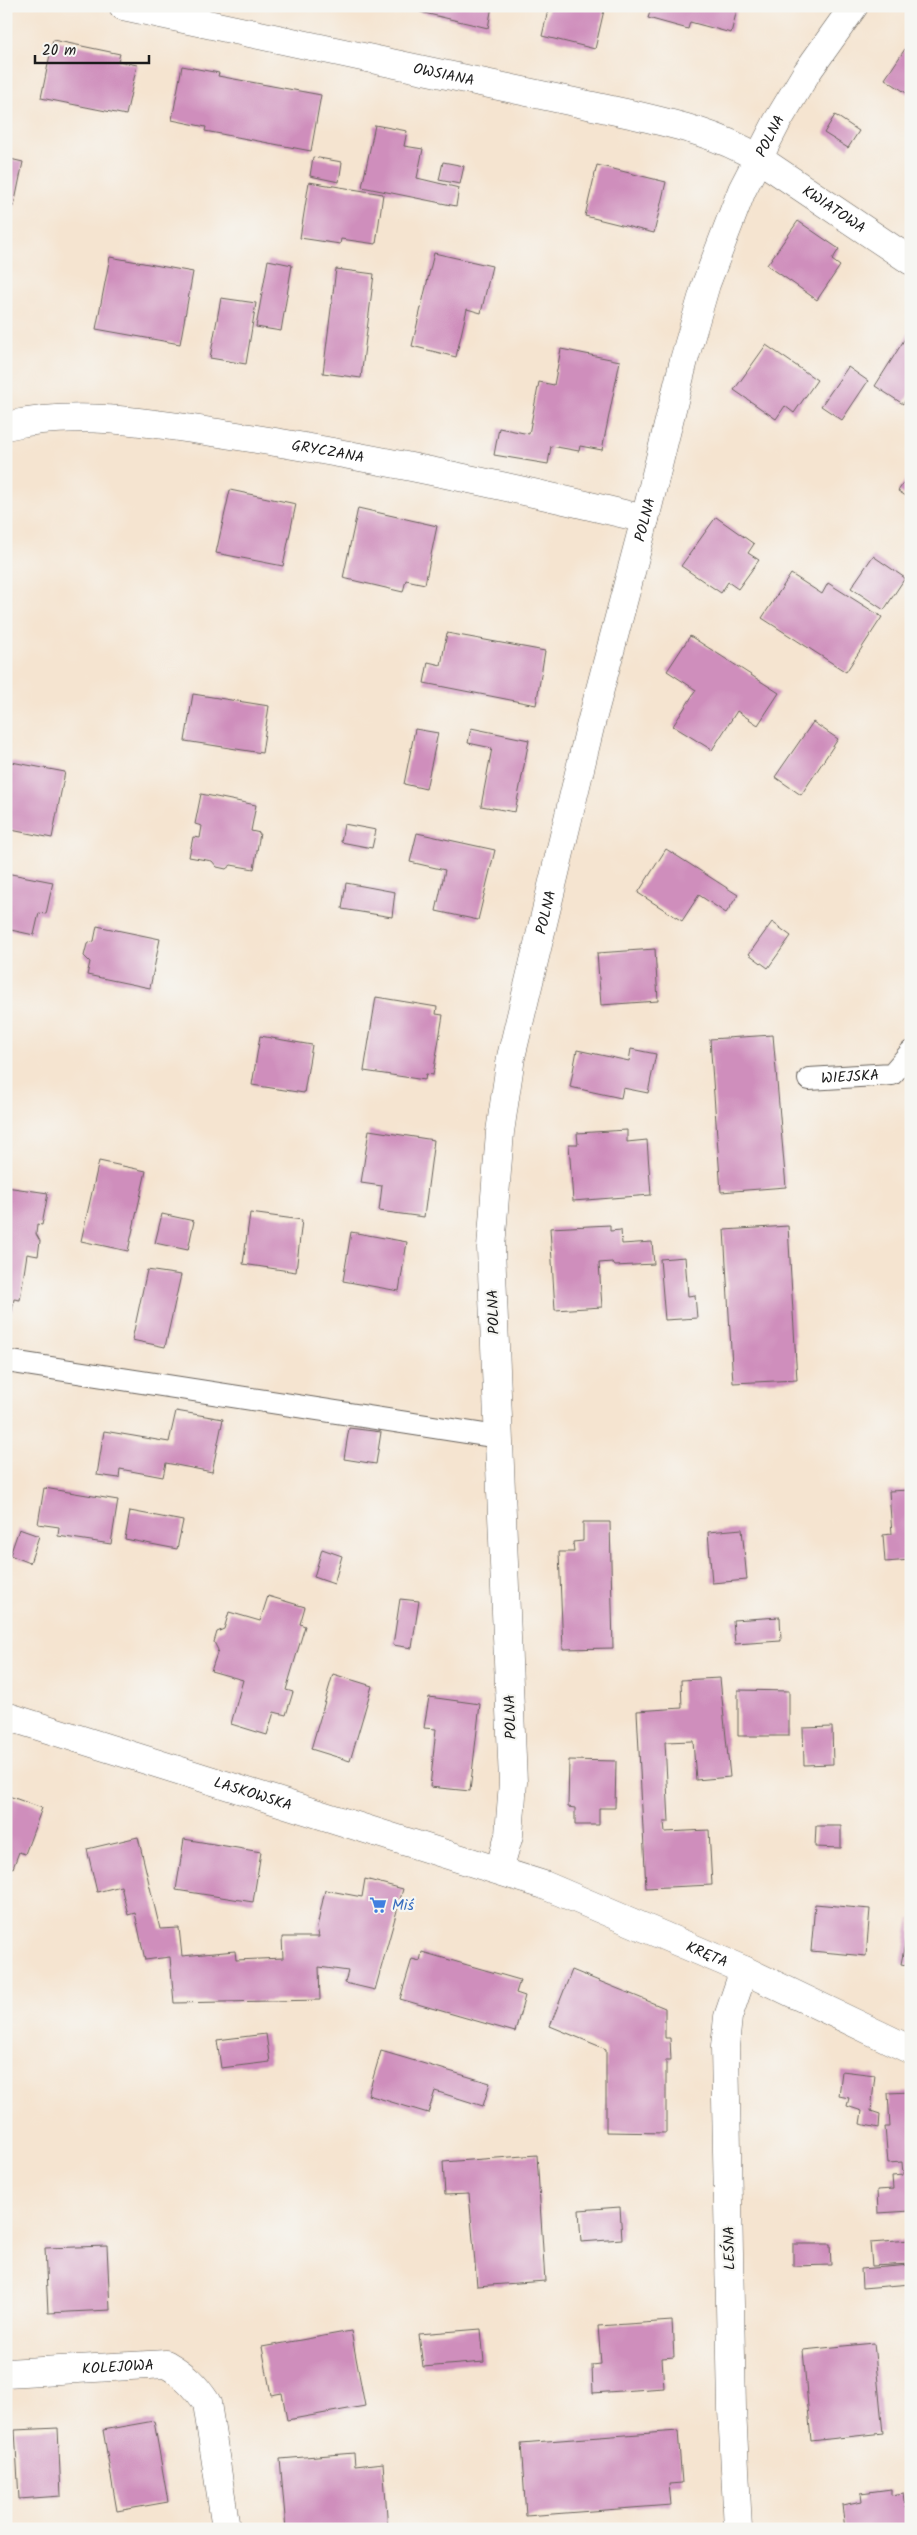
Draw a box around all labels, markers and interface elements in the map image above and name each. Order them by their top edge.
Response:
scale bar [35,32,149,64]
text: 20 m [42,39,76,63]
street label: OWSIANA [411,57,476,93]
street label: POLNA [750,110,792,162]
street label: KWIATOWA [797,180,870,240]
street label: GRYCZANA [290,434,366,470]
street label: POLNA [628,495,663,545]
street label: POLNA [530,888,564,937]
street label: WIEJSKA [820,1064,880,1091]
street label: POLNA [481,1289,507,1335]
street label: POLNA [498,1694,524,1740]
street label: LASKOWSKA [211,1771,295,1818]
place label: Miś [392,1894,414,1918]
supermarket icon: Miś [368,1895,388,1915]
street label: KRĘTA [682,1936,731,1975]
street label: LEŚNA [718,2226,742,2270]
street label: KOLEJOWA [81,2354,155,2382]

